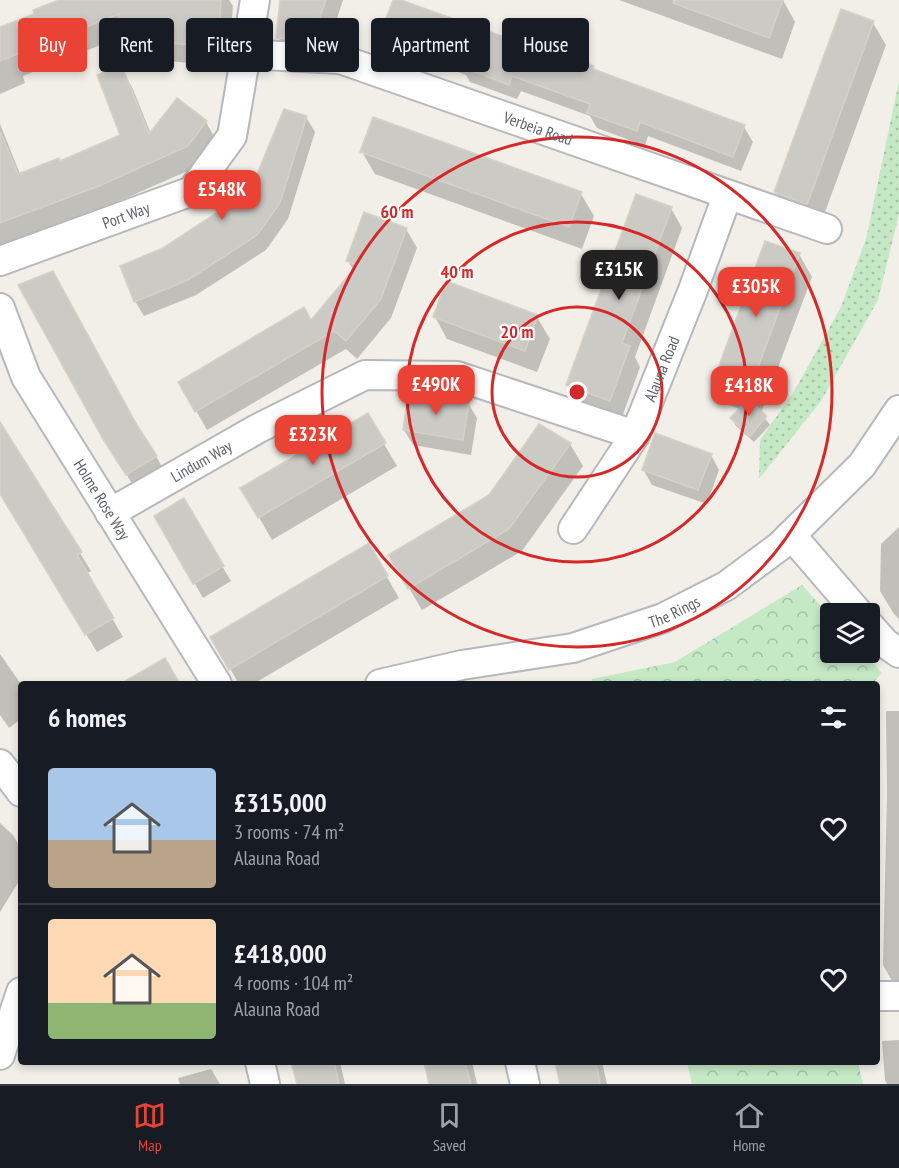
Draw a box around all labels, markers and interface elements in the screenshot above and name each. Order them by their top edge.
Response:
chip: Buy [18,18,87,72]
chip: Rent [99,18,174,72]
chip: Filters [186,18,273,72]
chip: New [285,18,359,72]
chip: Apartment [371,18,490,72]
chip: House [502,18,589,72]
street label: Verbeia Road [500,107,575,149]
pin: £548K [180,170,264,221]
text: £548K [198,176,246,202]
street label: Port Way [100,197,152,233]
text: 60 m [381,200,413,223]
pin: £315K [577,250,661,301]
text: £315K [595,256,643,282]
text: 40 m [441,260,473,283]
pin: £305K [714,267,798,318]
text: £305K [732,273,780,299]
text: 20 m [501,320,533,343]
street label: Alauna Road [639,333,684,404]
pin: £490K [394,365,478,416]
pin: £418K [707,366,791,417]
text: £490K [412,371,460,397]
text: £418K [725,372,773,398]
centre of rings [567,382,587,402]
pin: £323K [271,415,355,466]
text: £323K [289,421,337,447]
street label: Lindum Way [167,436,235,486]
street label: Holme Rose Way [70,455,135,544]
street label: The Rings [646,591,703,632]
map controls [820,603,880,663]
button: layers [820,603,880,663]
text: 6 homes [48,701,126,734]
icon: filters [817,701,850,734]
text: £315,000 [234,786,327,819]
icon: home [96,792,168,864]
icon: heart [817,812,850,845]
text: 3 rooms · 74 m² [234,819,344,845]
text: Alauna Road [234,845,320,871]
text: £418,000 [234,937,327,970]
icon: home [96,943,168,1015]
icon: heart [817,963,850,996]
text: 4 rooms · 104 m² [234,970,353,996]
text: Alauna Road [234,996,320,1022]
tab: Map [133,1099,166,1155]
tab: Saved [433,1099,466,1155]
tab: Home [733,1099,766,1155]

